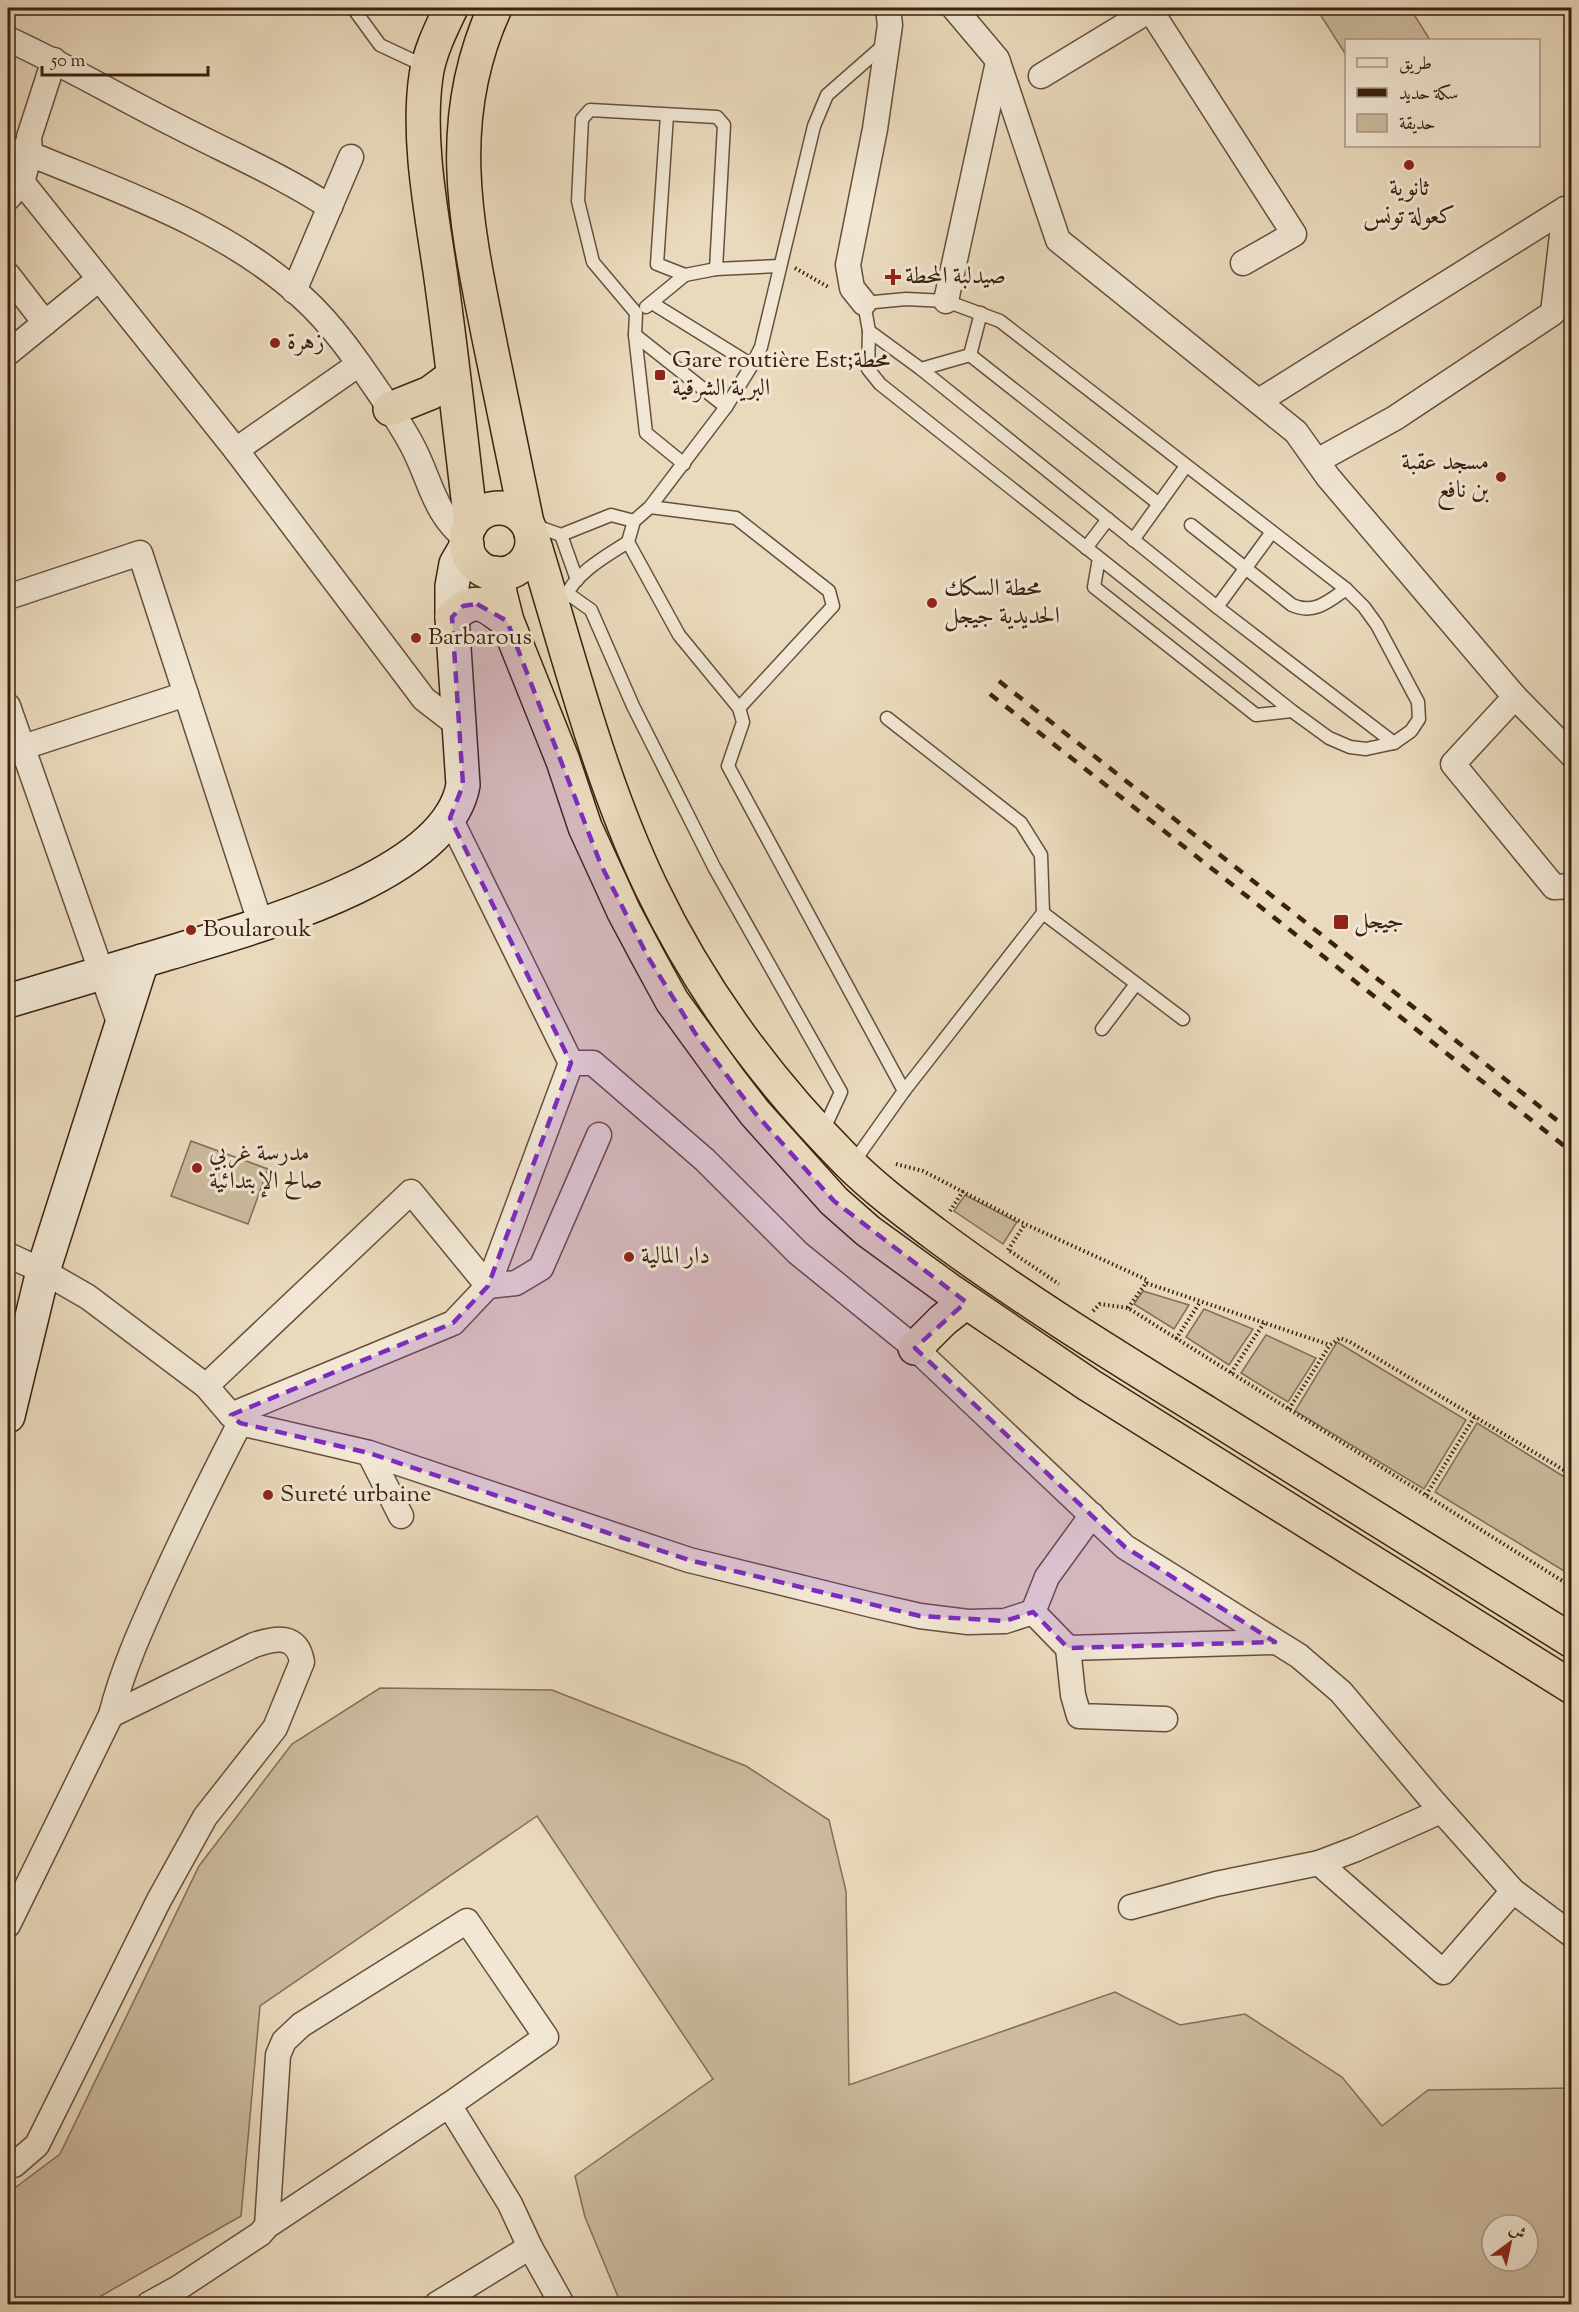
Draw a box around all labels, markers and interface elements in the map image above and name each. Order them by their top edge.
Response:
scale bar [42,39,208,77]
legend [1345,39,1540,147]
text: 50 m [50,49,86,75]
text: طريق [1399,52,1432,78]
text: سكة حديد [1399,82,1459,108]
text: حديقة [1399,112,1435,138]
marker: ثانوية كعولة تونس [1402,158,1416,172]
place label: ثانوية كعولة تونس [1363,172,1455,234]
place label: صيدلبة المحطة [905,260,1006,294]
marker: صيدلبة المحطة [886,270,900,284]
place label: زهرة [287,326,325,360]
marker: زهرة [268,336,282,350]
place label: Gare routière Est;محطة البرية الشرقية [672,344,891,406]
marker: Gare routière Est;محطة البرية الشرقية [653,368,667,382]
place label: مسجد عقبة بن نافع [1401,446,1490,511]
marker: مسجد عقبة بن نافع [1494,470,1508,484]
place label: محطة السكك الحديدية جيجل [944,572,1060,634]
marker: محطة السكك الحديدية جيجل [925,596,939,610]
place label: Barbarous [428,621,532,655]
marker: Barbarous [409,631,423,645]
place label: جيجل [1354,905,1404,939]
place label: Boularouk [203,913,312,947]
marker: جيجل [1332,913,1350,931]
marker: Boularouk [184,923,198,937]
place label: مدرسة غربي صالح الإبتدائية [209,1137,323,1200]
marker: مدرسة غربي صالح الإبتدائية [190,1161,204,1175]
place label: دار المالية [641,1240,710,1274]
marker: دار المالية [622,1250,636,1264]
place label: Sureté urbaine [280,1478,431,1512]
marker: Sureté urbaine [261,1488,275,1502]
north arrow [1480,2213,1540,2273]
text: ش [1504,2219,1530,2246]

